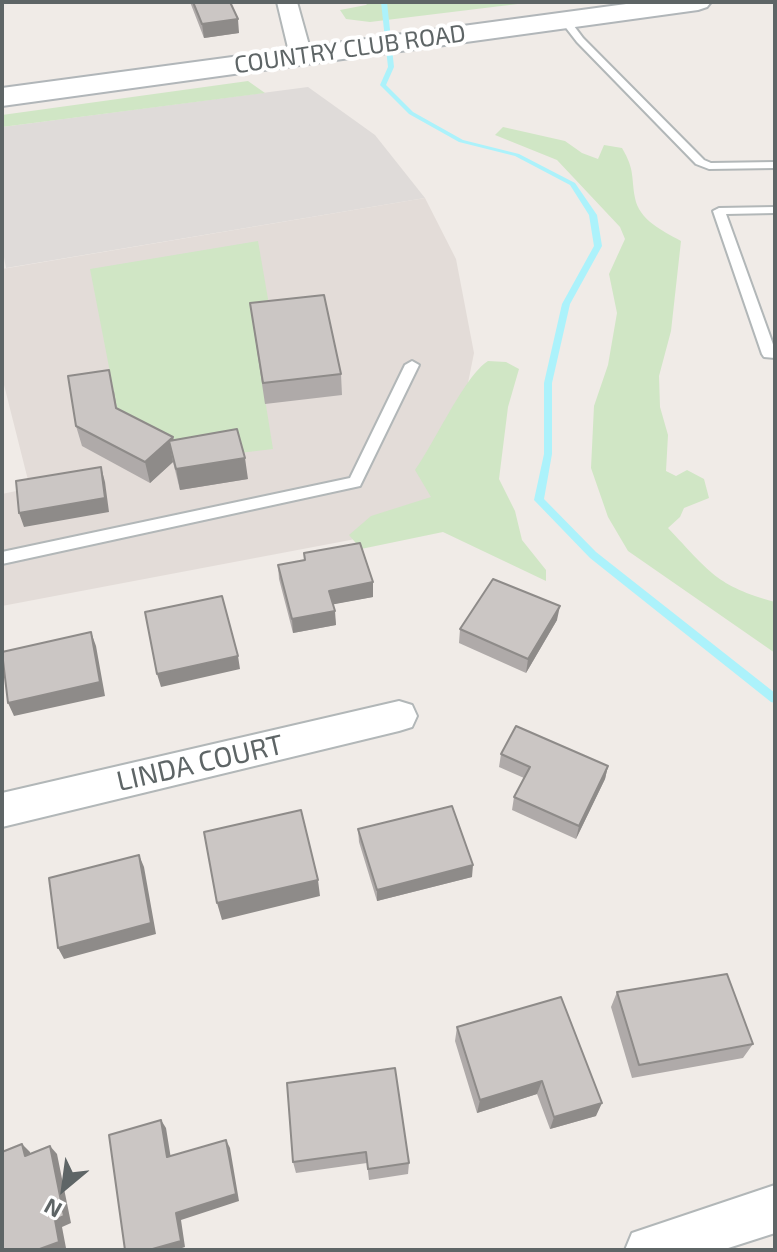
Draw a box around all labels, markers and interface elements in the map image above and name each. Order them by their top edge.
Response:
street label: COUNTRY CLUB ROAD [232,19,468,79]
street label: LINDA COURT [113,728,287,798]
north arrow [24,1148,104,1228]
text: N [39,1194,66,1224]

